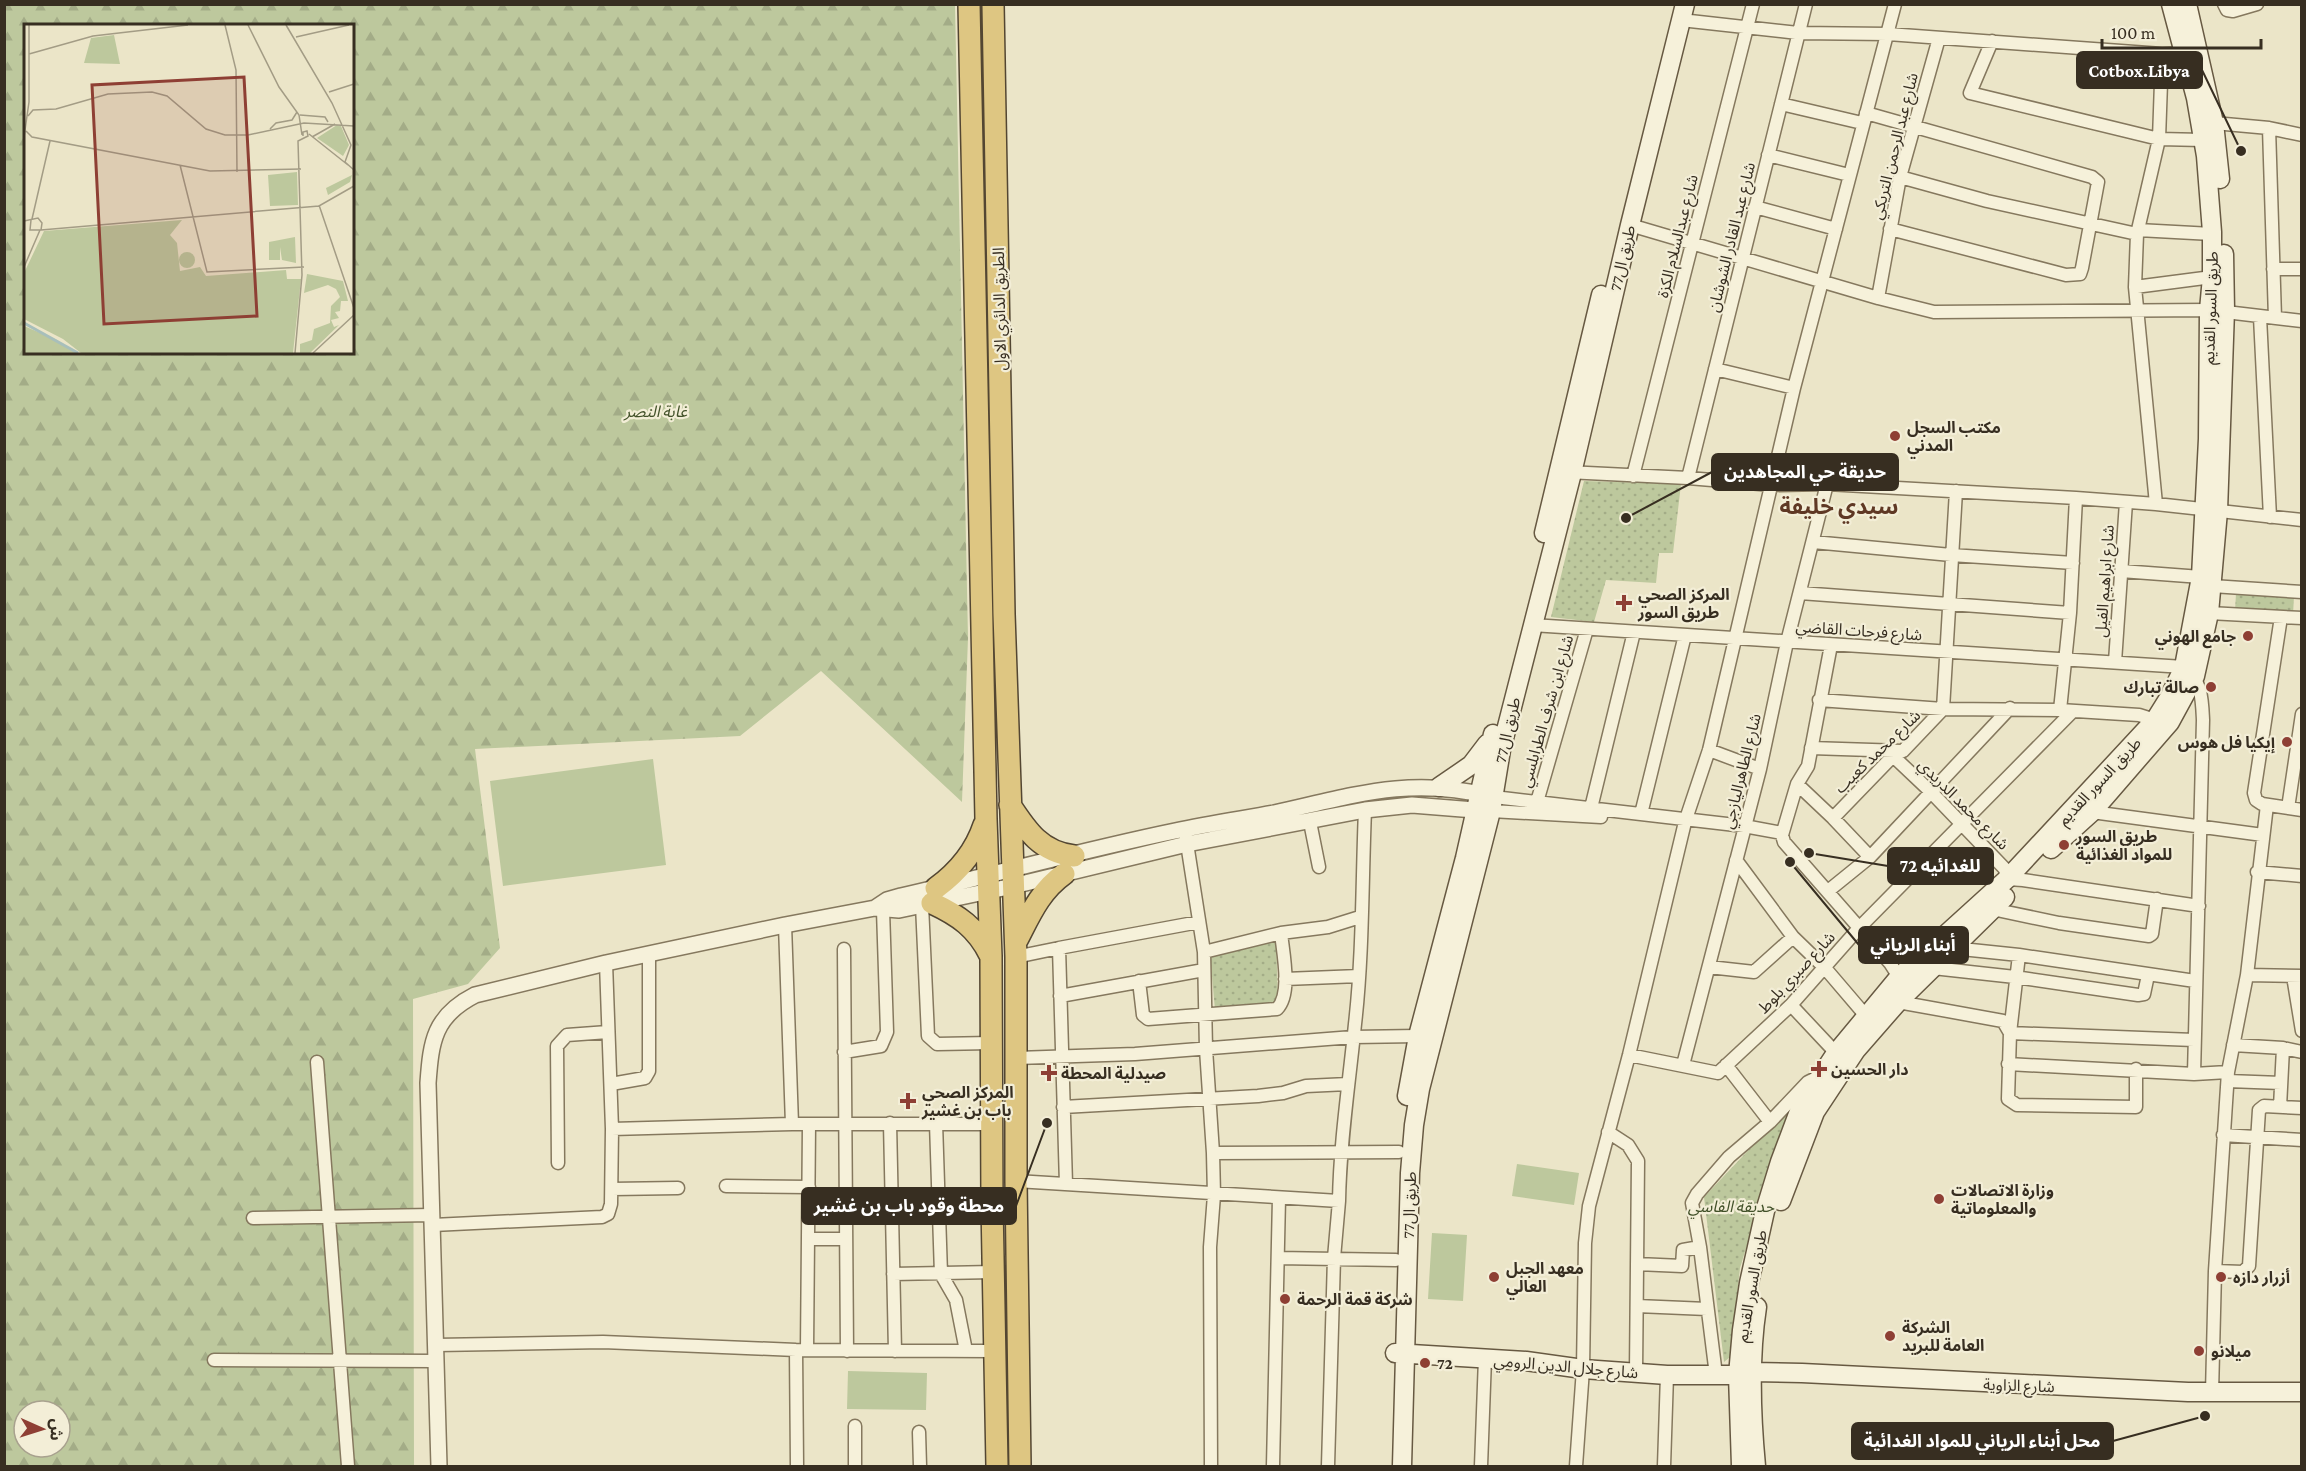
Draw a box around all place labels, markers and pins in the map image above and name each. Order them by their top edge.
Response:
callout: Cotbox.Libya [2077,52,2202,88]
place label: مكتب السجل المدني [1907,419,2001,459]
marker: مكتب السجل المدني [1888,429,1902,443]
callout: حديقة حي المجاهدين [1712,454,1898,490]
place label: المركز الصحي طريق السور [1637,586,1730,623]
marker: المركز الصحي طريق السور [1615,594,1633,612]
place label: جامع الهوني [2155,628,2236,650]
marker: جامع الهوني [2241,629,2255,643]
place label: صالة تبارك [2124,679,2199,697]
marker: صالة تبارك [2204,680,2218,694]
place label: إيكيا فل هوس [2178,734,2275,754]
marker: إيكيا فل هوس [2280,735,2294,749]
place label: طريق السور للمواد الغذائية [2075,828,2172,864]
marker: طريق السور للمواد الغذائية [2057,838,2071,852]
callout: 72 للغدائيه [1888,848,1993,884]
callout: أبناء الرياني [1859,927,1968,963]
place label: دار الحسين [1831,1061,1909,1079]
marker: دار الحسين [1812,1062,1826,1076]
place label: صيدلية المحطة [1061,1065,1166,1083]
marker: صيدلية المحطة [1042,1066,1056,1080]
place label: المركز الصحي باب بن غشير [921,1084,1014,1120]
marker: المركز الصحي باب بن غشير [899,1092,917,1110]
place label: وزارة الاتصالات والمعلوماتية [1951,1182,2054,1218]
callout: محطة وقود باب بن غشير [802,1188,1016,1224]
marker: وزارة الاتصالات والمعلوماتية [1932,1192,1946,1206]
place label: معهد الجبل العالي [1506,1260,1584,1300]
place label: أزرار دازه [2233,1268,2290,1287]
marker: معهد الجبل العالي [1487,1270,1501,1284]
marker: أزرار دازه [2214,1270,2228,1284]
place label: شركة قمة الرحمة [1297,1291,1413,1309]
marker: شركة قمة الرحمة [1278,1292,1292,1306]
place label: الشركة العامة للبريد [1902,1319,1984,1355]
marker: الشركة العامة للبريد [1883,1329,1897,1343]
place label: ميلانو [2211,1343,2251,1361]
marker: ميلانو [2192,1344,2206,1358]
place label: 72 [1437,1355,1453,1372]
marker: 72 [1418,1356,1432,1370]
callout: محل أبناء الرياني للمواد الغدائية [1852,1423,2113,1459]

